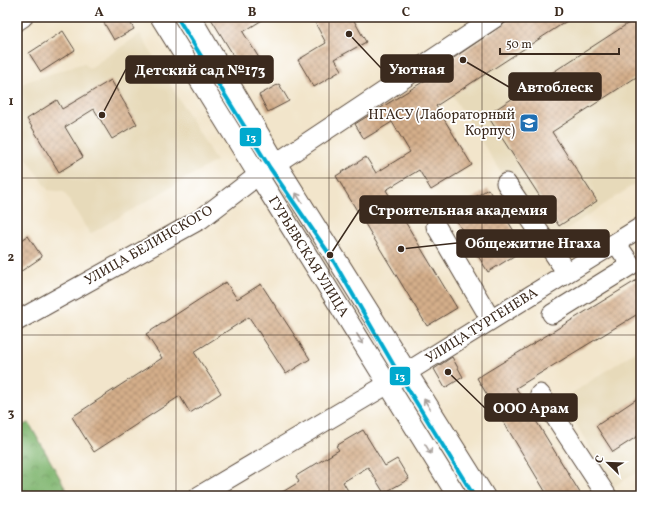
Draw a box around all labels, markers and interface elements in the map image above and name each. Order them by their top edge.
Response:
text: A [94,4,104,22]
text: B [248,4,257,22]
text: C [402,4,410,22]
text: D [554,4,564,22]
scale bar [500,30,619,56]
text: 50 m [506,37,532,53]
callout: Уютная [381,55,453,82]
callout: Детский сад №173 [126,56,273,83]
text: Уютная [389,60,445,81]
text: Детский сад №173 [135,61,266,82]
callout: Автоблеск [509,73,601,100]
text: Автоблеск [517,78,593,99]
text: 1 [8,93,14,111]
place label: НГАСУ (Лабораторный Корпус) [368,106,515,141]
school or university icon: НГАСУ (Лабораторный Корпус) [518,112,540,134]
line badge: 13 [239,127,262,147]
text: 13 [246,131,256,146]
one-way arrow [295,192,303,204]
street label: ГУРЬЕВСКАЯ УЛИЦА [263,193,353,321]
callout: Строительная академия [360,196,556,223]
street label: УЛИЦА БЕЛИНСКОГО [81,201,217,291]
text: Строительная академия [368,201,548,222]
callout: Общежитие Нгаха [457,230,609,257]
text: Общежитие Нгаха [465,234,601,255]
text: 2 [8,249,15,267]
street label: УЛИЦА ТУРГЕНЕВА [422,284,542,368]
one-way arrow [356,333,364,345]
line badge: 13 [389,366,411,386]
text: 13 [395,370,405,385]
callout: ООО Арам [485,394,577,421]
one-way arrow [422,398,430,410]
text: ООО Арам [493,399,569,420]
text: 3 [8,405,15,423]
one-way arrow [425,443,433,455]
north arrow [588,443,628,483]
text: С [592,453,608,466]

